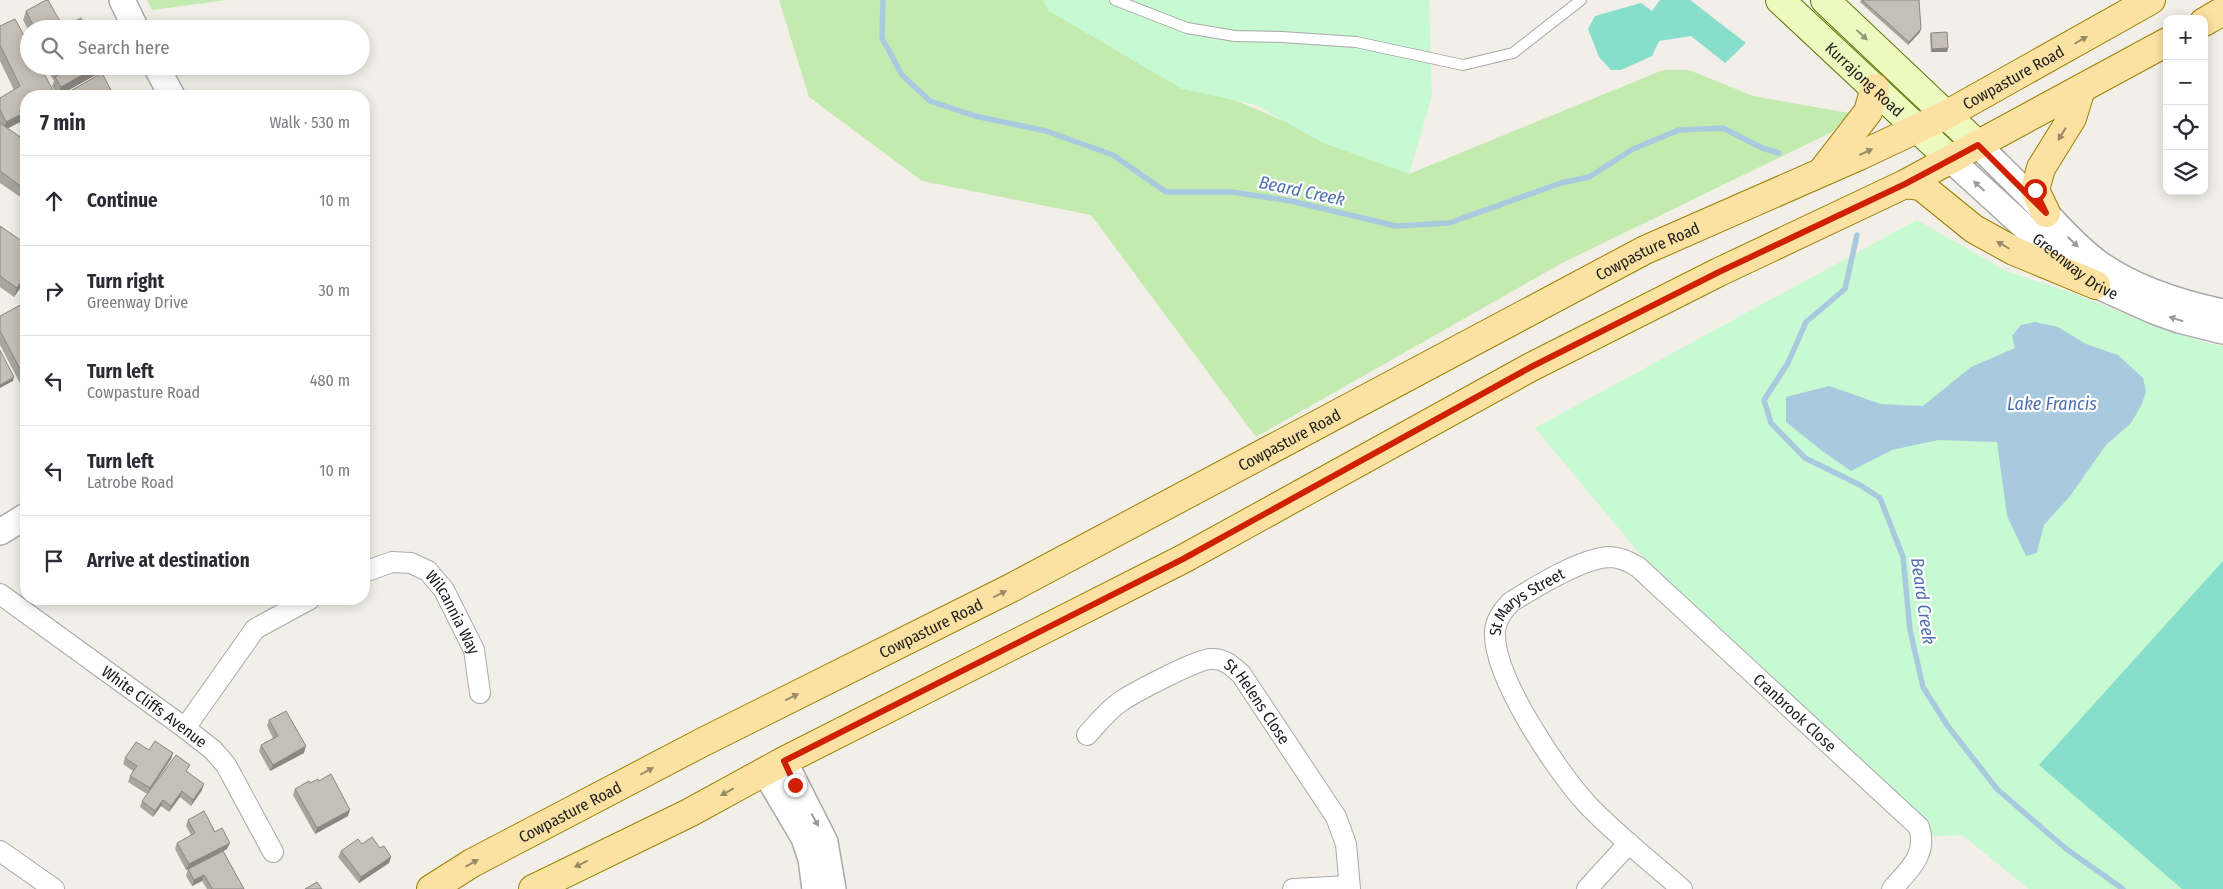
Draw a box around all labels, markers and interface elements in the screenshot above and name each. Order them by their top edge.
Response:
map controls [2163,15,2208,195]
button: + [2163,15,2208,60]
search box [20,20,370,75]
one-way arrow [1856,29,1868,41]
icon: search [38,34,66,62]
text: Search here [78,36,170,59]
one-way arrow [2073,36,2088,44]
street label: Kurrajong Road [1822,38,1908,121]
street label: Cowpasture Road [1959,41,2067,113]
button: − [2163,60,2208,105]
button: locate [2163,105,2208,150]
text: 7 min [40,110,86,136]
text: Walk · 530 m [269,113,350,132]
one-way arrow [2057,127,2066,140]
one-way arrow [1859,148,1873,156]
button: layers [2163,150,2208,195]
water label: Beard Creek [1257,171,1347,211]
route start [2024,179,2047,202]
one-way arrow [1973,180,1985,192]
icon: ahead [40,187,68,215]
text: Continue [87,189,158,212]
text: 10 m [319,191,350,210]
street label: Cowpasture Road [1592,218,1702,284]
street label: Greenway Drive [2029,229,2121,303]
one-way arrow [2067,236,2079,248]
one-way arrow [1996,241,2010,250]
text: Turn right [87,270,164,293]
icon: right [40,277,68,305]
text: 30 m [318,281,350,300]
text: Greenway Drive [87,293,188,312]
one-way arrow [2168,314,2183,322]
text: Turn left [87,360,154,383]
icon: left [40,367,68,395]
text: 480 m [310,371,350,390]
text: Cowpasture Road [87,383,200,402]
water label: Lake Francis [2007,393,2097,415]
street label: Cowpasture Road [1235,405,1344,475]
text: Turn left [87,450,154,473]
icon: left [40,457,68,485]
text: 10 m [319,461,350,480]
text: Latrobe Road [87,473,174,492]
icon: arrive [40,547,68,575]
text: Arrive at destination [87,549,250,572]
water label: Beard Creek [1906,556,1940,646]
street label: St Marys Street [1485,563,1568,636]
street label: Wilcannia Way [422,566,484,658]
one-way arrow [993,590,1007,598]
street label: Cowpasture Road [876,594,986,662]
street label: St Helens Close [1221,654,1294,748]
street label: White Cliffs Avenue [98,661,211,751]
street label: Cranbrook Close [1750,669,1841,755]
one-way arrow [785,693,799,701]
one-way arrow [640,767,654,775]
route end [784,774,807,797]
street label: Cowpasture Road [515,777,624,846]
one-way arrow [720,788,734,797]
one-way arrow [811,813,819,827]
one-way arrow [466,859,479,868]
one-way arrow [574,861,588,869]

